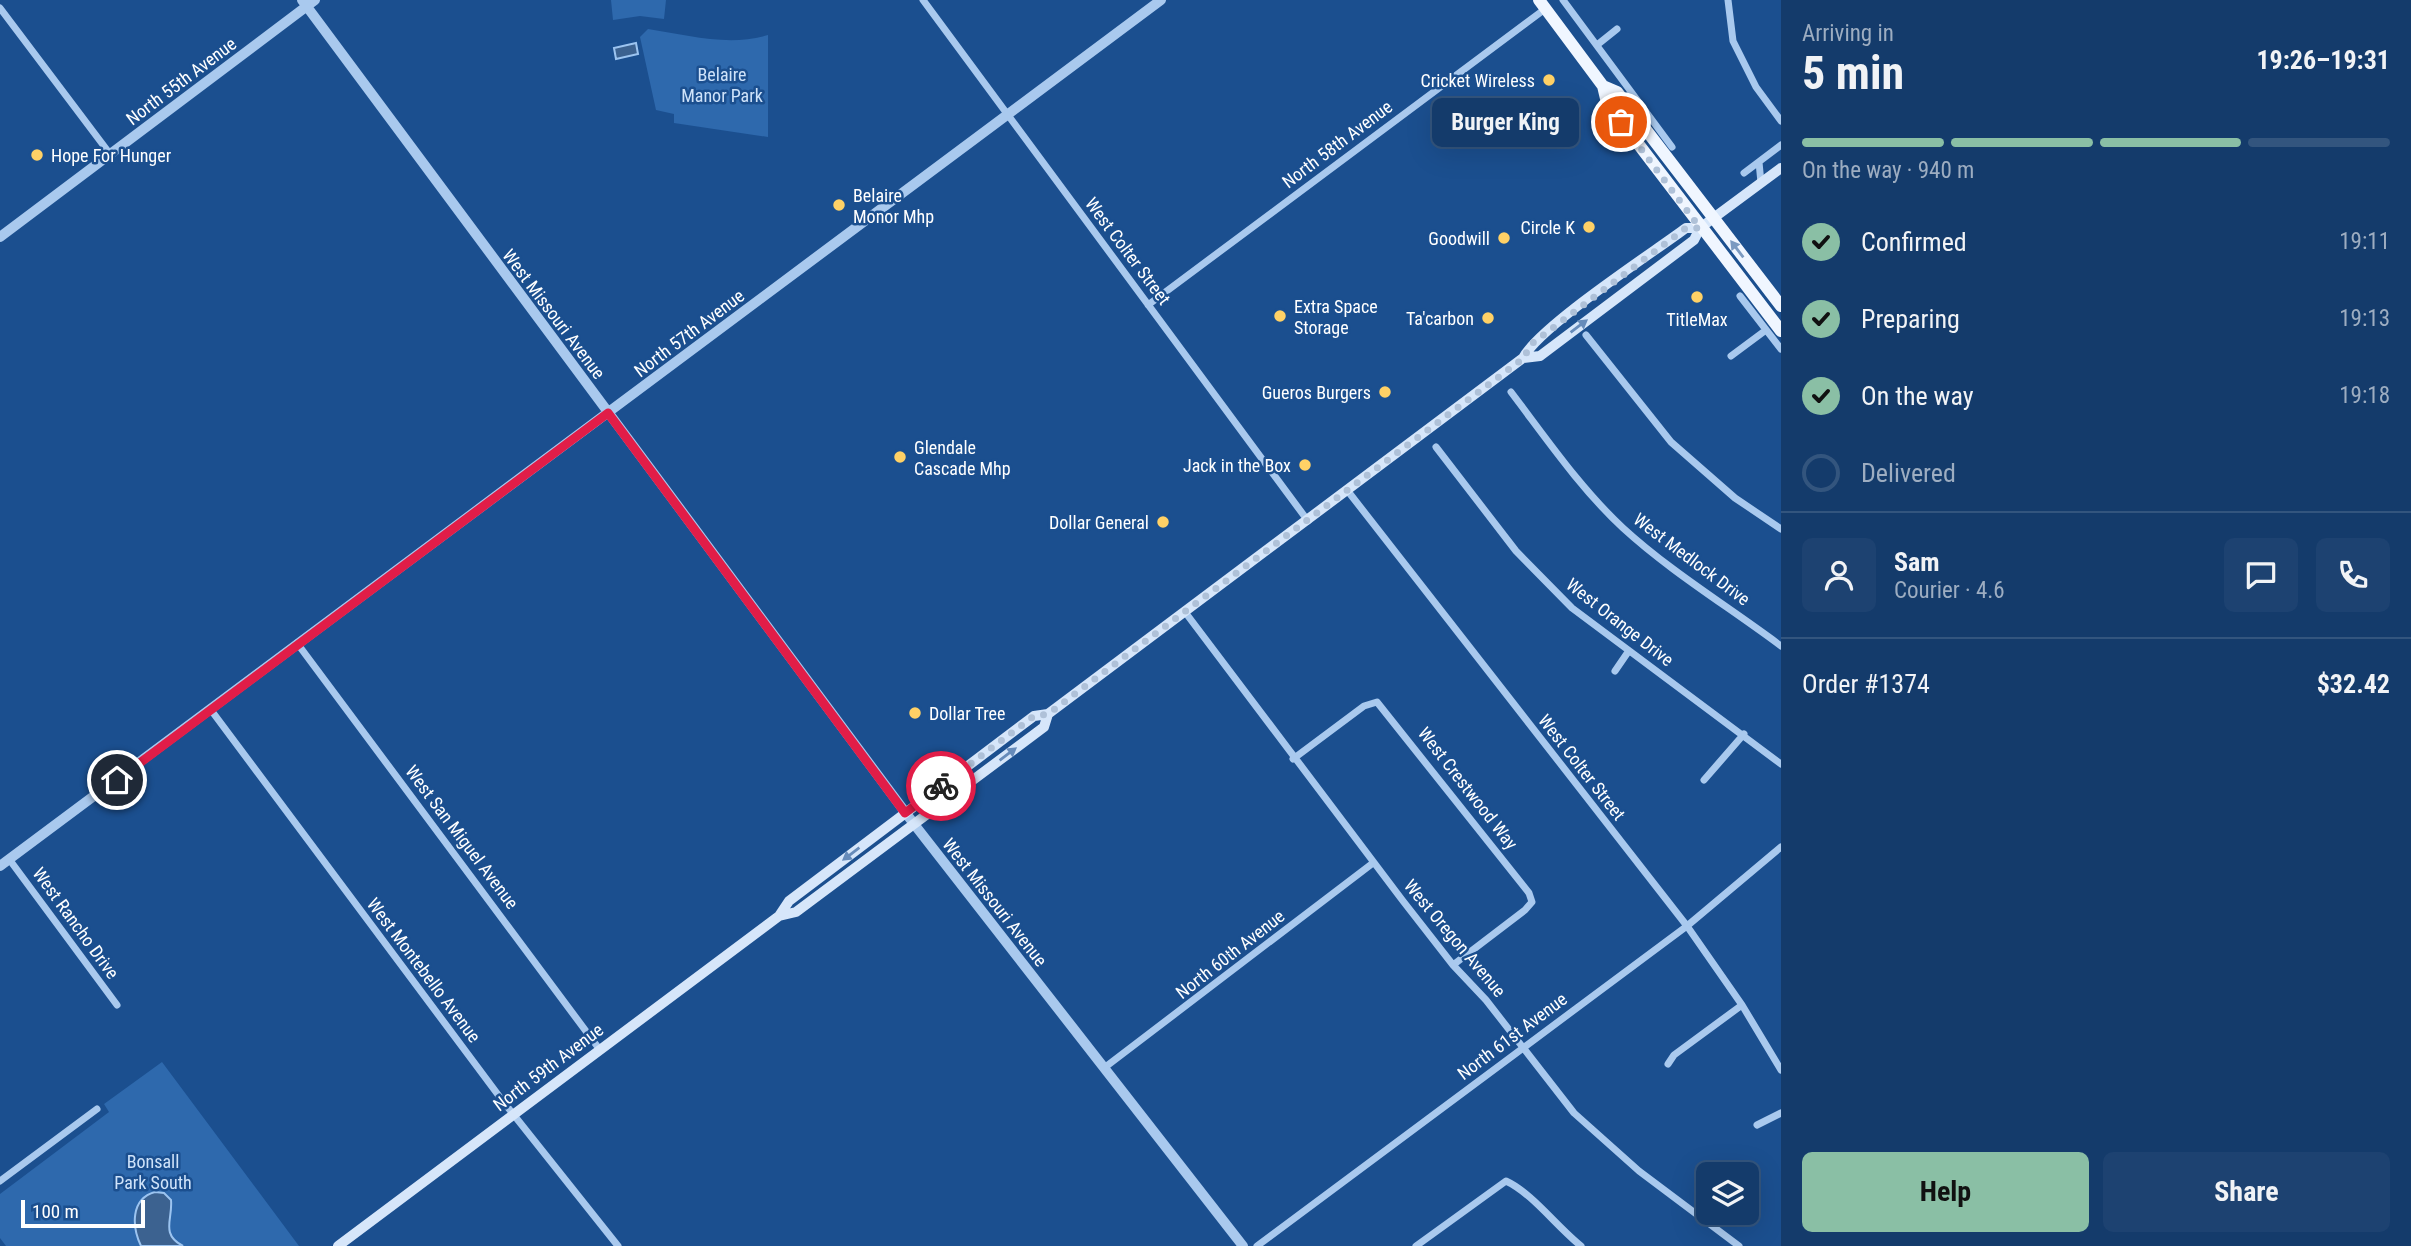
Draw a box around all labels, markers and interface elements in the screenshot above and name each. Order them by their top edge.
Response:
text: Arriving in [1802,20,1894,47]
street label: North 55th Avenue [122,33,240,129]
text: 19:26–19:31 [2256,45,2390,75]
text: 5 min [1802,46,1904,100]
park label: Belaire Manor Park [681,64,763,106]
place label: Cricket Wireless [1420,70,1535,91]
marker: Cricket Wireless [1541,72,1557,88]
pin [1591,92,1651,152]
street label: North 58th Avenue [1278,96,1396,192]
callout: Burger King [1432,97,1579,146]
icon: bag [1602,103,1640,141]
text: Burger King [1451,109,1560,136]
place label: Hope For Hunger [51,145,172,166]
marker: Hope For Hunger [29,147,45,163]
text: On the way · 940 m [1802,157,1974,184]
place label: Belaire Monor Mhp [853,185,934,227]
street label: West Colter Street [1081,193,1175,309]
marker: Belaire Monor Mhp [831,197,847,213]
place label: Circle K [1521,217,1575,238]
marker: Circle K [1581,219,1597,235]
icon: check [1802,223,1840,261]
text: Confirmed [1861,227,1967,257]
place label: Goodwill [1428,228,1490,249]
text: 19:11 [2339,228,2390,255]
marker: Goodwill [1496,230,1512,246]
one-way arrow [1730,239,1744,258]
street label: West Missouri Avenue [498,245,610,383]
street label: North 57th Avenue [630,285,748,381]
marker: TitleMax [1689,289,1705,305]
place label: Extra Space Storage [1294,296,1378,338]
icon: check [1802,300,1840,338]
text: Preparing [1861,304,1960,334]
text: 19:13 [2339,305,2390,332]
marker: Extra Space Storage [1272,308,1288,324]
place label: Ta'carbon [1406,308,1474,329]
place label: TitleMax [1666,309,1728,330]
marker: Ta'carbon [1480,310,1496,326]
one-way arrow [1569,319,1587,334]
icon: check [1802,377,1840,415]
text: On the way [1861,381,1974,411]
place label: Gueros Burgers [1262,382,1371,403]
text: 19:18 [2339,382,2390,409]
marker: Gueros Burgers [1377,384,1393,400]
place label: Glendale Cascade Mhp [914,437,1011,479]
marker: Glendale Cascade Mhp [892,449,908,465]
place label: Jack in the Box [1183,455,1291,476]
marker: Jack in the Box [1297,457,1313,473]
text: Delivered [1861,458,1956,488]
street label: West Medlock Drive [1630,508,1754,610]
place label: Dollar General [1049,512,1149,533]
marker: Dollar General [1155,514,1171,530]
button: person [1802,538,1876,612]
button: chat [2224,538,2298,612]
button: phone [2316,538,2390,612]
text: Sam [1894,547,1940,577]
street label: West Orange Drive [1562,574,1678,670]
text: Courier · 4.6 [1894,577,2005,604]
text: Order #1374 [1802,669,1930,699]
text: $32.42 [2317,669,2390,699]
place label: Dollar Tree [929,703,1005,724]
marker: Dollar Tree [907,705,923,721]
street label: West Colter Street [1534,710,1630,824]
street label: West Crestwood Way [1414,723,1523,854]
one-way arrow [999,747,1017,761]
pin [87,750,147,810]
courier [906,751,976,821]
icon: home [98,761,136,799]
street label: West San Miguel Avenue [401,761,523,913]
icon: bike [922,767,960,805]
street label: West Missouri Avenue [938,834,1052,970]
one-way arrow [842,846,860,860]
street label: West Rancho Drive [29,863,123,983]
street label: West Oregon Avenue [1400,875,1510,1001]
street label: West Montebello Avenue [363,894,485,1046]
street label: North 60th Avenue [1172,905,1288,1003]
street label: North 61st Avenue [1453,988,1571,1084]
street label: North 59th Avenue [489,1019,607,1115]
park label: Bonsall Park South [114,1151,192,1193]
button: Help [1802,1152,2089,1232]
button: Share [2103,1152,2390,1232]
map controls [1696,1162,1759,1225]
button: layers [1696,1162,1759,1225]
scale bar [21,1197,145,1229]
text: 100 m [32,1200,79,1223]

